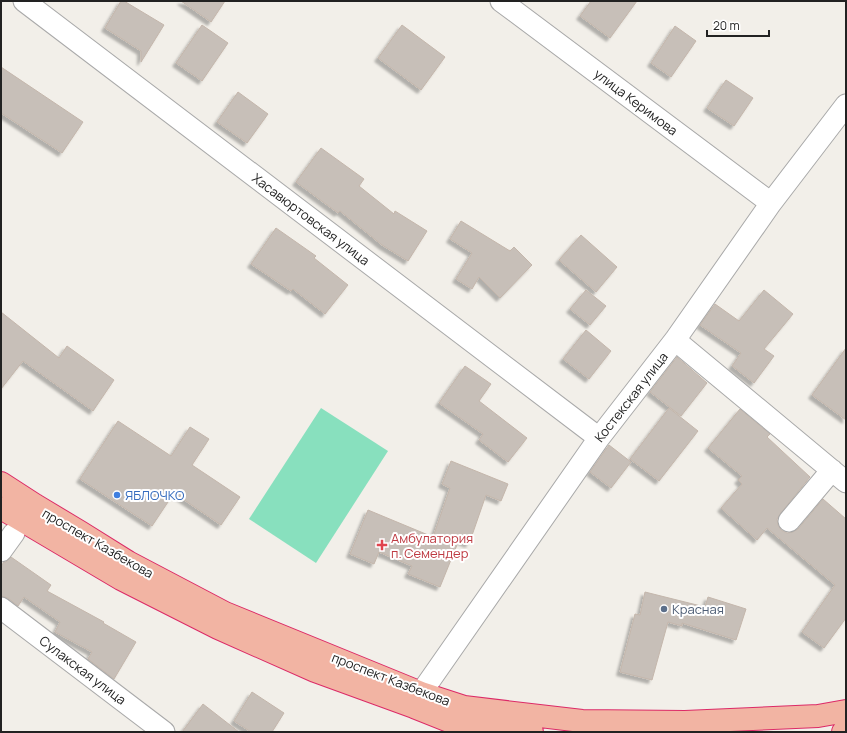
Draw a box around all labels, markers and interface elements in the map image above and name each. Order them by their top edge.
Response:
scale bar [707,12,769,38]
text: 20 m [713,17,740,34]
street label: улица Керимова [591,65,681,139]
street label: Хасавюртовская улица [249,169,373,269]
street label: Костекская улица [590,348,672,446]
place label: ЯБЛОЧКО [125,486,185,504]
marker: ЯБЛОЧКО [112,490,122,500]
street label: проспект Казбекова [39,504,157,582]
place label: Амбулатория п. Семендер [391,529,473,562]
marker: Амбулатория п. Семендер [376,539,388,551]
place label: Красная [672,600,724,618]
marker: Красная [659,604,669,614]
street label: Сулакская улица [36,631,130,709]
street label: проспект Казбекова [329,648,453,710]

